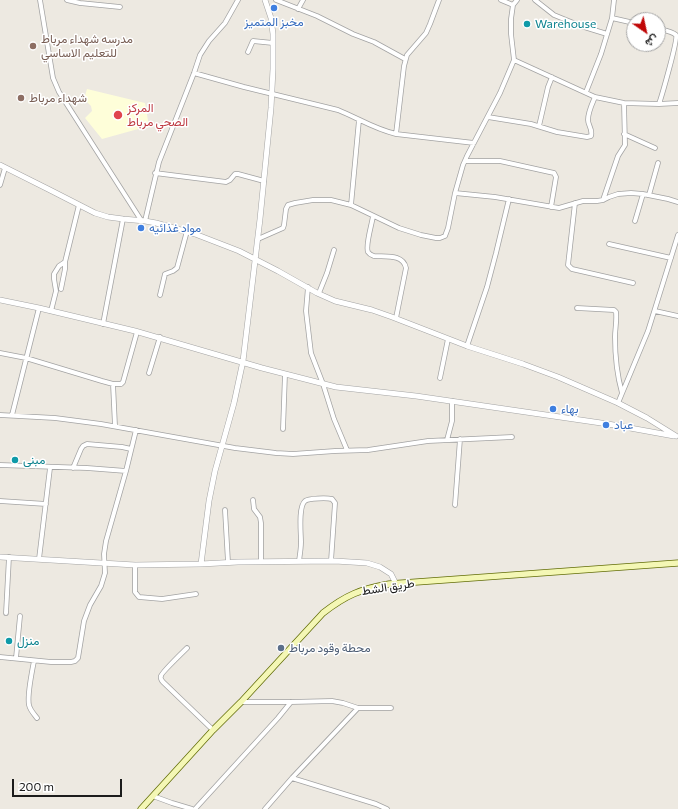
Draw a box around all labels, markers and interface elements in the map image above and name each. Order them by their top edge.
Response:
marker: مخبز المتميز [269,3,279,13]
north arrow [626,12,666,52]
place label: مخبز المتميز [244,15,304,29]
place label: Warehouse [535,17,596,31]
marker: Warehouse [522,19,532,29]
place label: مدرسه شهداء مرباط للتعليم الاساسي [41,32,133,60]
text: ش [643,32,662,51]
marker: مدرسه شهداء مرباط للتعليم الاساسي [28,41,38,51]
place label: شهداء مرباط [29,91,87,105]
marker: شهداء مرباط [16,93,26,103]
place label: المركز الصحي مرباط [127,101,188,129]
marker: المركز الصحي مرباط [112,109,124,121]
place label: مواد غذائيه [149,221,201,235]
marker: مواد غذائيه [136,223,146,233]
place label: بهاء [561,402,579,416]
marker: بهاء [548,404,558,414]
place label: عباد [614,418,633,432]
marker: عباد [601,420,611,430]
place label: مبنى [23,453,45,467]
marker: مبنى [10,455,20,465]
street label: طريق الشط [361,576,415,598]
place label: منزل [17,634,39,648]
marker: منزل [4,636,14,646]
place label: محطة وقود مرباط [289,641,371,655]
marker: محطة وقود مرباط [276,643,286,653]
scale bar [14,771,124,797]
text: 200 m [19,779,54,793]

